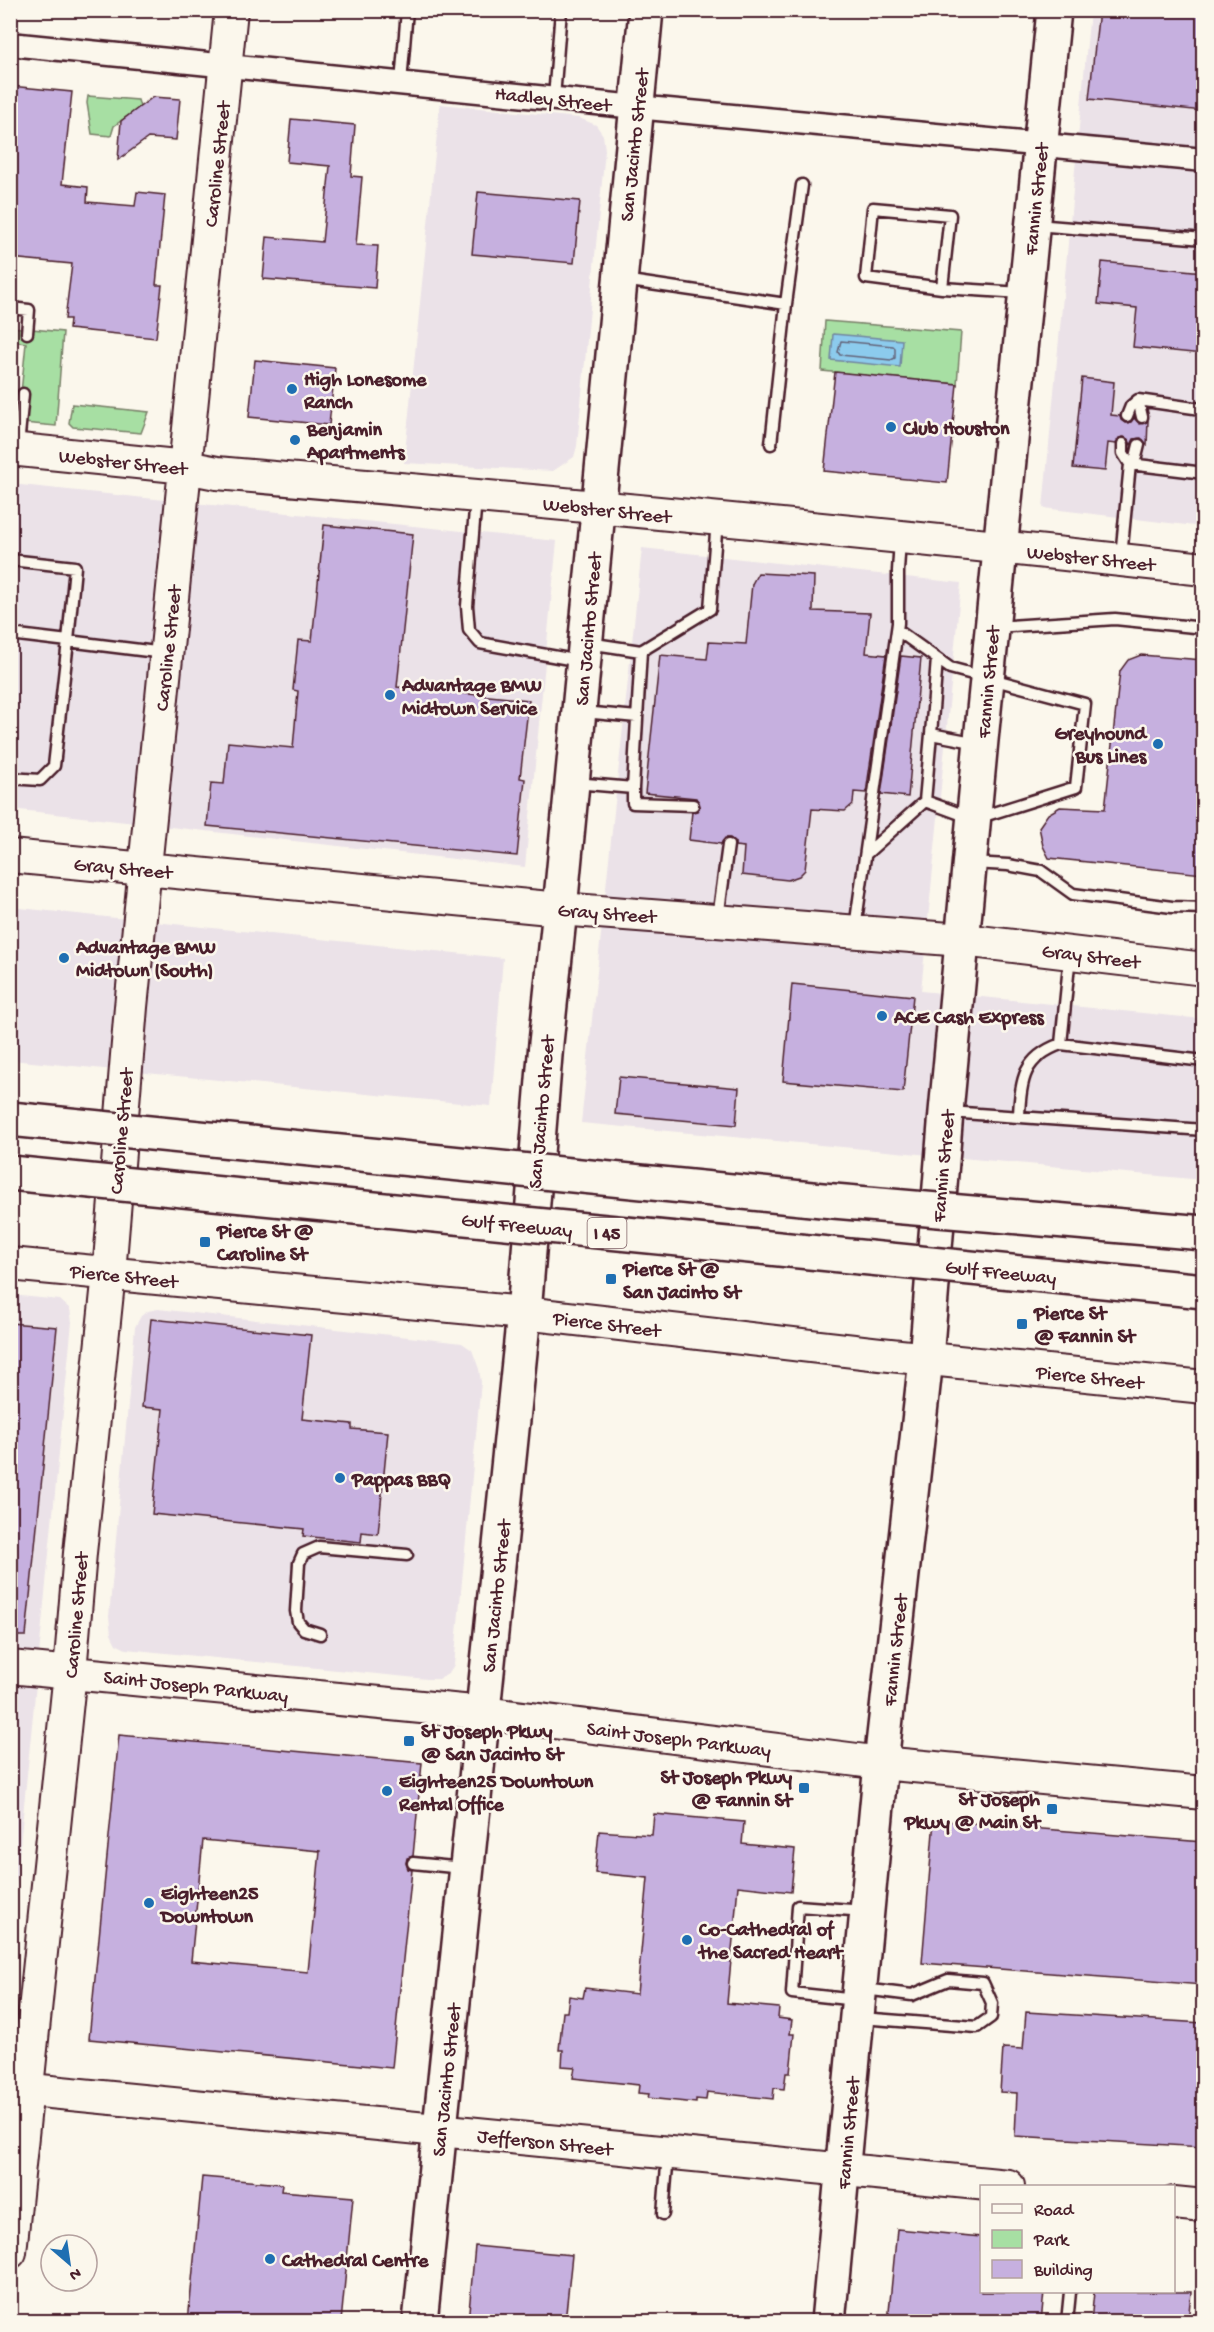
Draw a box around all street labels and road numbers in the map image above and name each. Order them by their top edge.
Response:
street label: San Jacinto Street [617,66,656,223]
street label: Hadley Street [493,84,614,119]
street label: Caroline Street [201,99,238,228]
street label: Fannin Street [1021,141,1056,257]
street label: Webster Street [57,446,190,483]
street label: Webster Street [541,494,674,531]
street label: Webster Street [1025,542,1158,579]
street label: San Jacinto Street [572,550,609,707]
street label: Caroline Street [152,583,189,712]
street label: Fannin Street [974,624,1007,740]
street label: Gray Street [73,855,175,886]
street label: Gray Street [557,901,659,931]
street label: Gray Street [1040,941,1143,976]
street label: San Jacinto Street [525,1033,562,1190]
street label: Caroline Street [107,1066,141,1195]
street label: Fannin Street [929,1108,962,1224]
street label: Gulf Freeway [460,1210,574,1245]
road number: I 45 [588,1218,626,1248]
street label: Gulf Freeway [944,1257,1058,1292]
street label: Pierce Street [68,1261,180,1296]
street label: Pierce Street [551,1308,663,1345]
street label: Pierce Street [1034,1362,1146,1397]
street label: San Jacinto Street [479,1517,518,1674]
street label: Caroline Street [62,1550,96,1679]
street label: Fannin Street [880,1592,915,1708]
street label: Saint Joseph Parkway [102,1667,289,1710]
street label: Saint Joseph Parkway [585,1719,772,1764]
street label: San Jacinto Street [429,2001,468,2158]
street label: Fannin Street [834,2075,867,2191]
street label: Jefferson Street [476,2126,615,2163]

